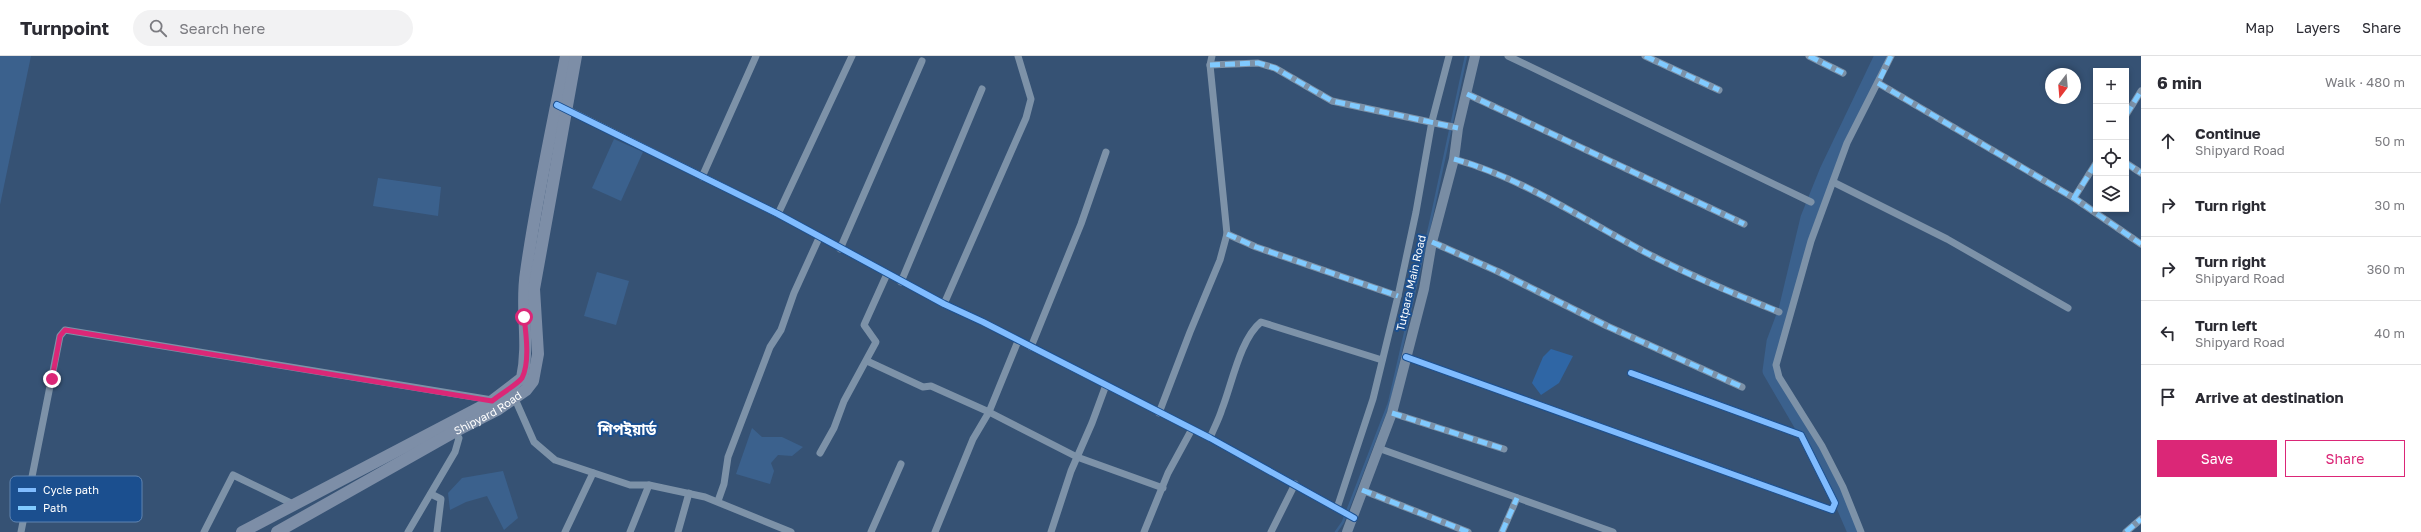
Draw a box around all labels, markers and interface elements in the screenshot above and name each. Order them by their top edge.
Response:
search box [133,10,413,46]
text: Turnpoint [20,16,109,39]
icon: search [147,17,169,39]
text: Search here [179,19,265,37]
text: Map [2245,19,2274,36]
text: Layers [2296,19,2340,36]
text: Share [2362,19,2401,36]
north arrow [2045,68,2081,104]
map controls [2093,68,2129,212]
button: + [2093,68,2129,104]
text: 6 min [2157,72,2202,93]
text: Walk · 480 m [2325,74,2405,90]
button: − [2093,104,2129,140]
text: Continue [2195,124,2261,142]
icon: ahead [2157,130,2179,152]
text: 50 m [2375,133,2405,149]
button: locate [2093,140,2129,176]
text: Shipyard Road [2195,142,2285,158]
button: layers [2093,176,2129,212]
icon: right [2157,194,2179,216]
text: Turn right [2195,196,2266,214]
text: 30 m [2375,197,2405,213]
street label: Tutpara Main Road [1393,234,1428,332]
text: Turn right [2195,252,2266,270]
icon: right [2157,258,2179,280]
text: 360 m [2367,261,2405,277]
text: Shipyard Road [2195,270,2285,286]
route start [515,308,533,326]
text: Turn left [2195,316,2257,334]
icon: left [2157,322,2179,344]
text: 40 m [2374,325,2405,341]
text: Shipyard Road [2195,334,2285,350]
route end [43,370,61,388]
icon: arrive [2157,386,2179,408]
street label: Shipyard Road [451,388,524,437]
text: Arrive at destination [2195,388,2344,406]
district label: শিপইয়ার্ড [597,420,656,438]
button: Save [2157,440,2277,477]
button: Share [2285,440,2405,477]
legend [10,476,142,522]
text: Cycle path [43,483,99,496]
text: Path [43,501,67,514]

